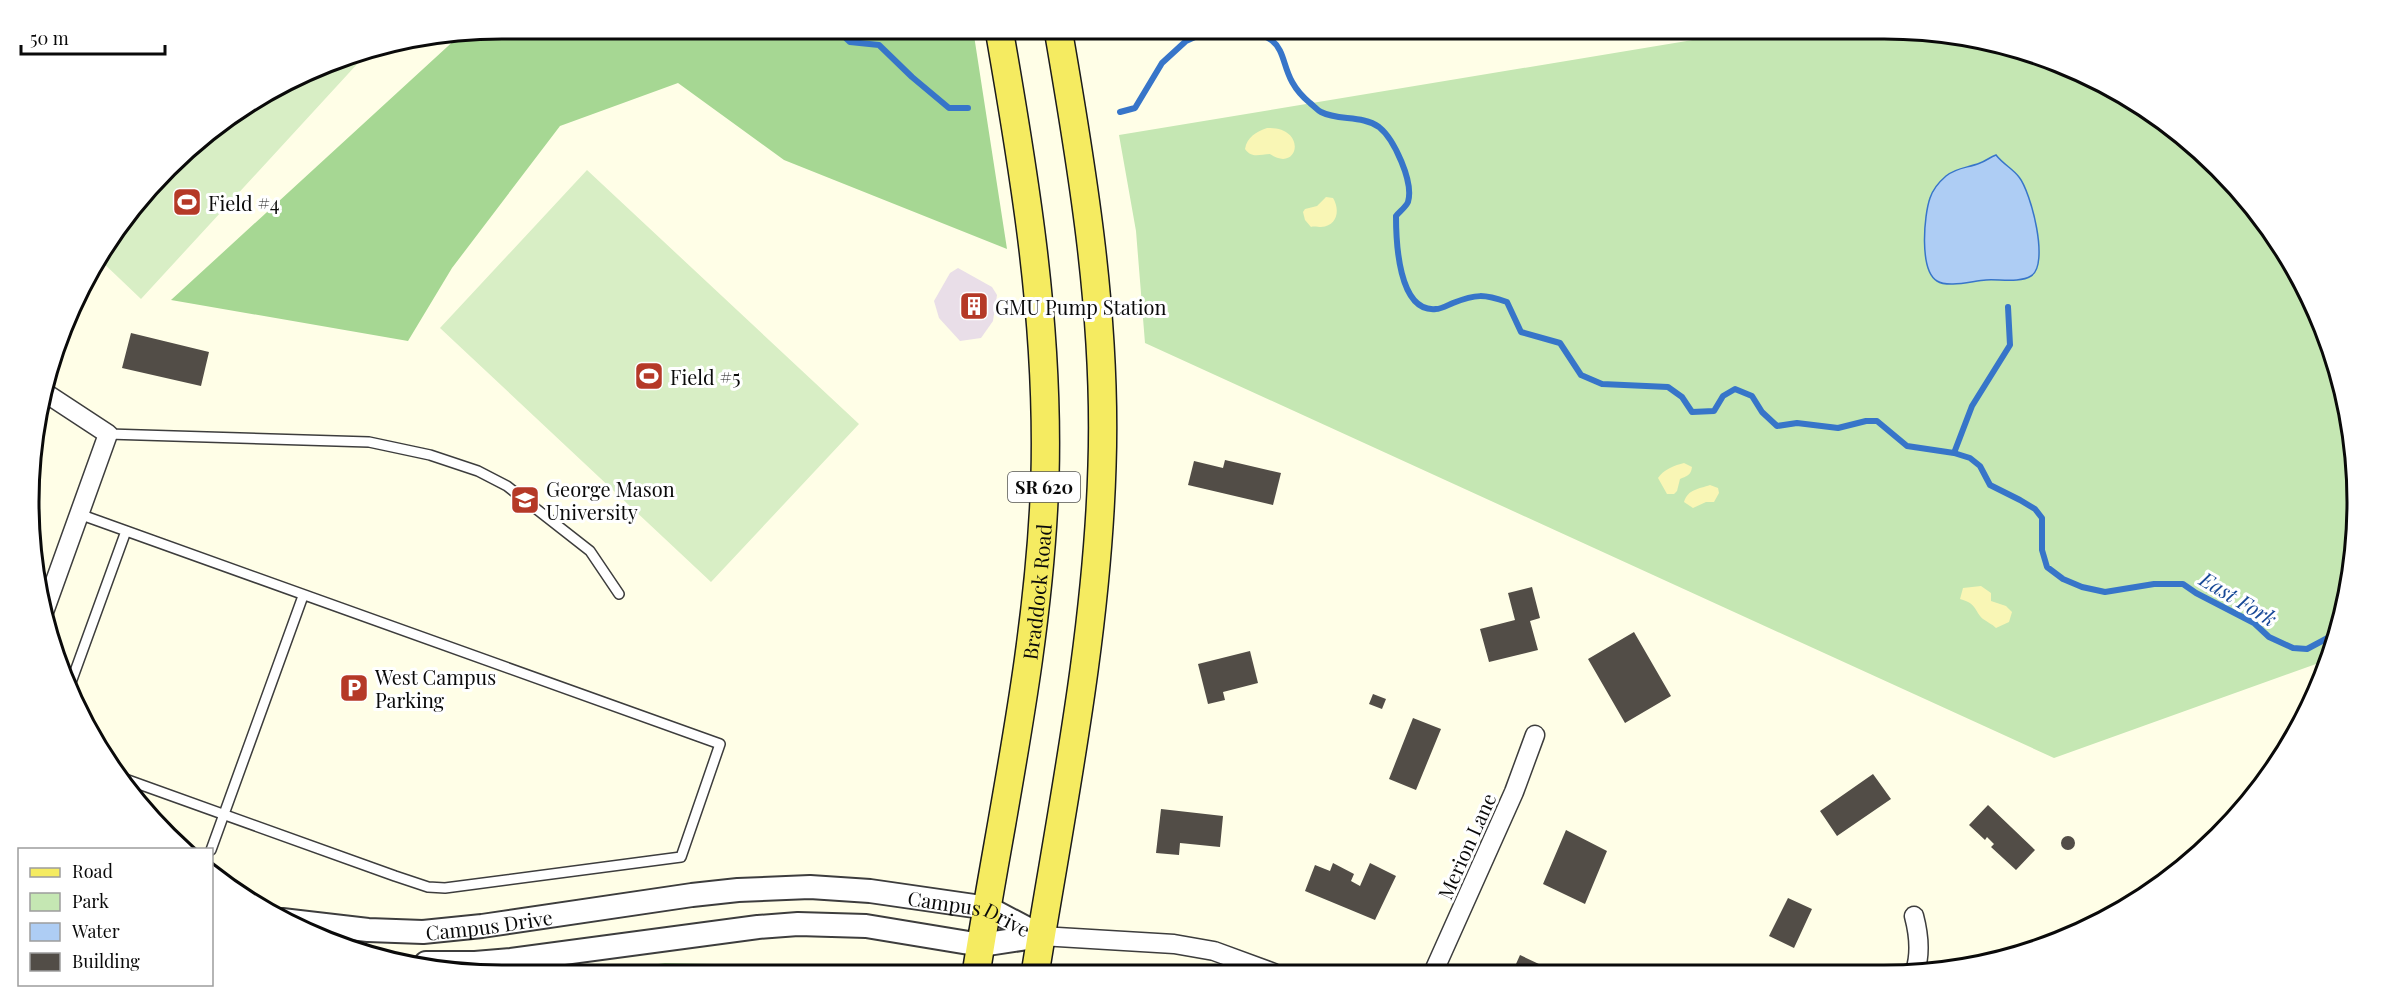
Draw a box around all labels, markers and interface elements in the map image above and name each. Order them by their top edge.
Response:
scale bar [21,18,165,56]
text: 50 m [30,26,69,50]
sports icon: Field #4 [171,186,203,218]
place label: Field #4 [208,189,280,216]
building icon: GMU Pump Station [958,290,990,322]
place label: GMU Pump Station [995,293,1167,320]
sports icon: Field #5 [633,360,665,392]
place label: Field #5 [670,363,741,390]
road number: SR 620 [1008,472,1080,502]
place label: George Mason University [546,475,675,525]
school or university icon: George Mason University [509,484,541,516]
street label: Braddock Road [1015,523,1056,661]
water label: East Fork [2194,564,2283,632]
place label: West Campus Parking [374,663,496,713]
parking icon: West Campus Parking [338,672,370,704]
street label: Merion Lane [1431,789,1501,903]
legend [18,848,213,986]
text: Road [72,859,113,883]
street label: Campus Drive [906,883,1036,942]
text: Park [72,889,109,913]
street label: Campus Drive [424,902,554,945]
text: Water [71,919,120,943]
text: Building [72,949,140,973]

